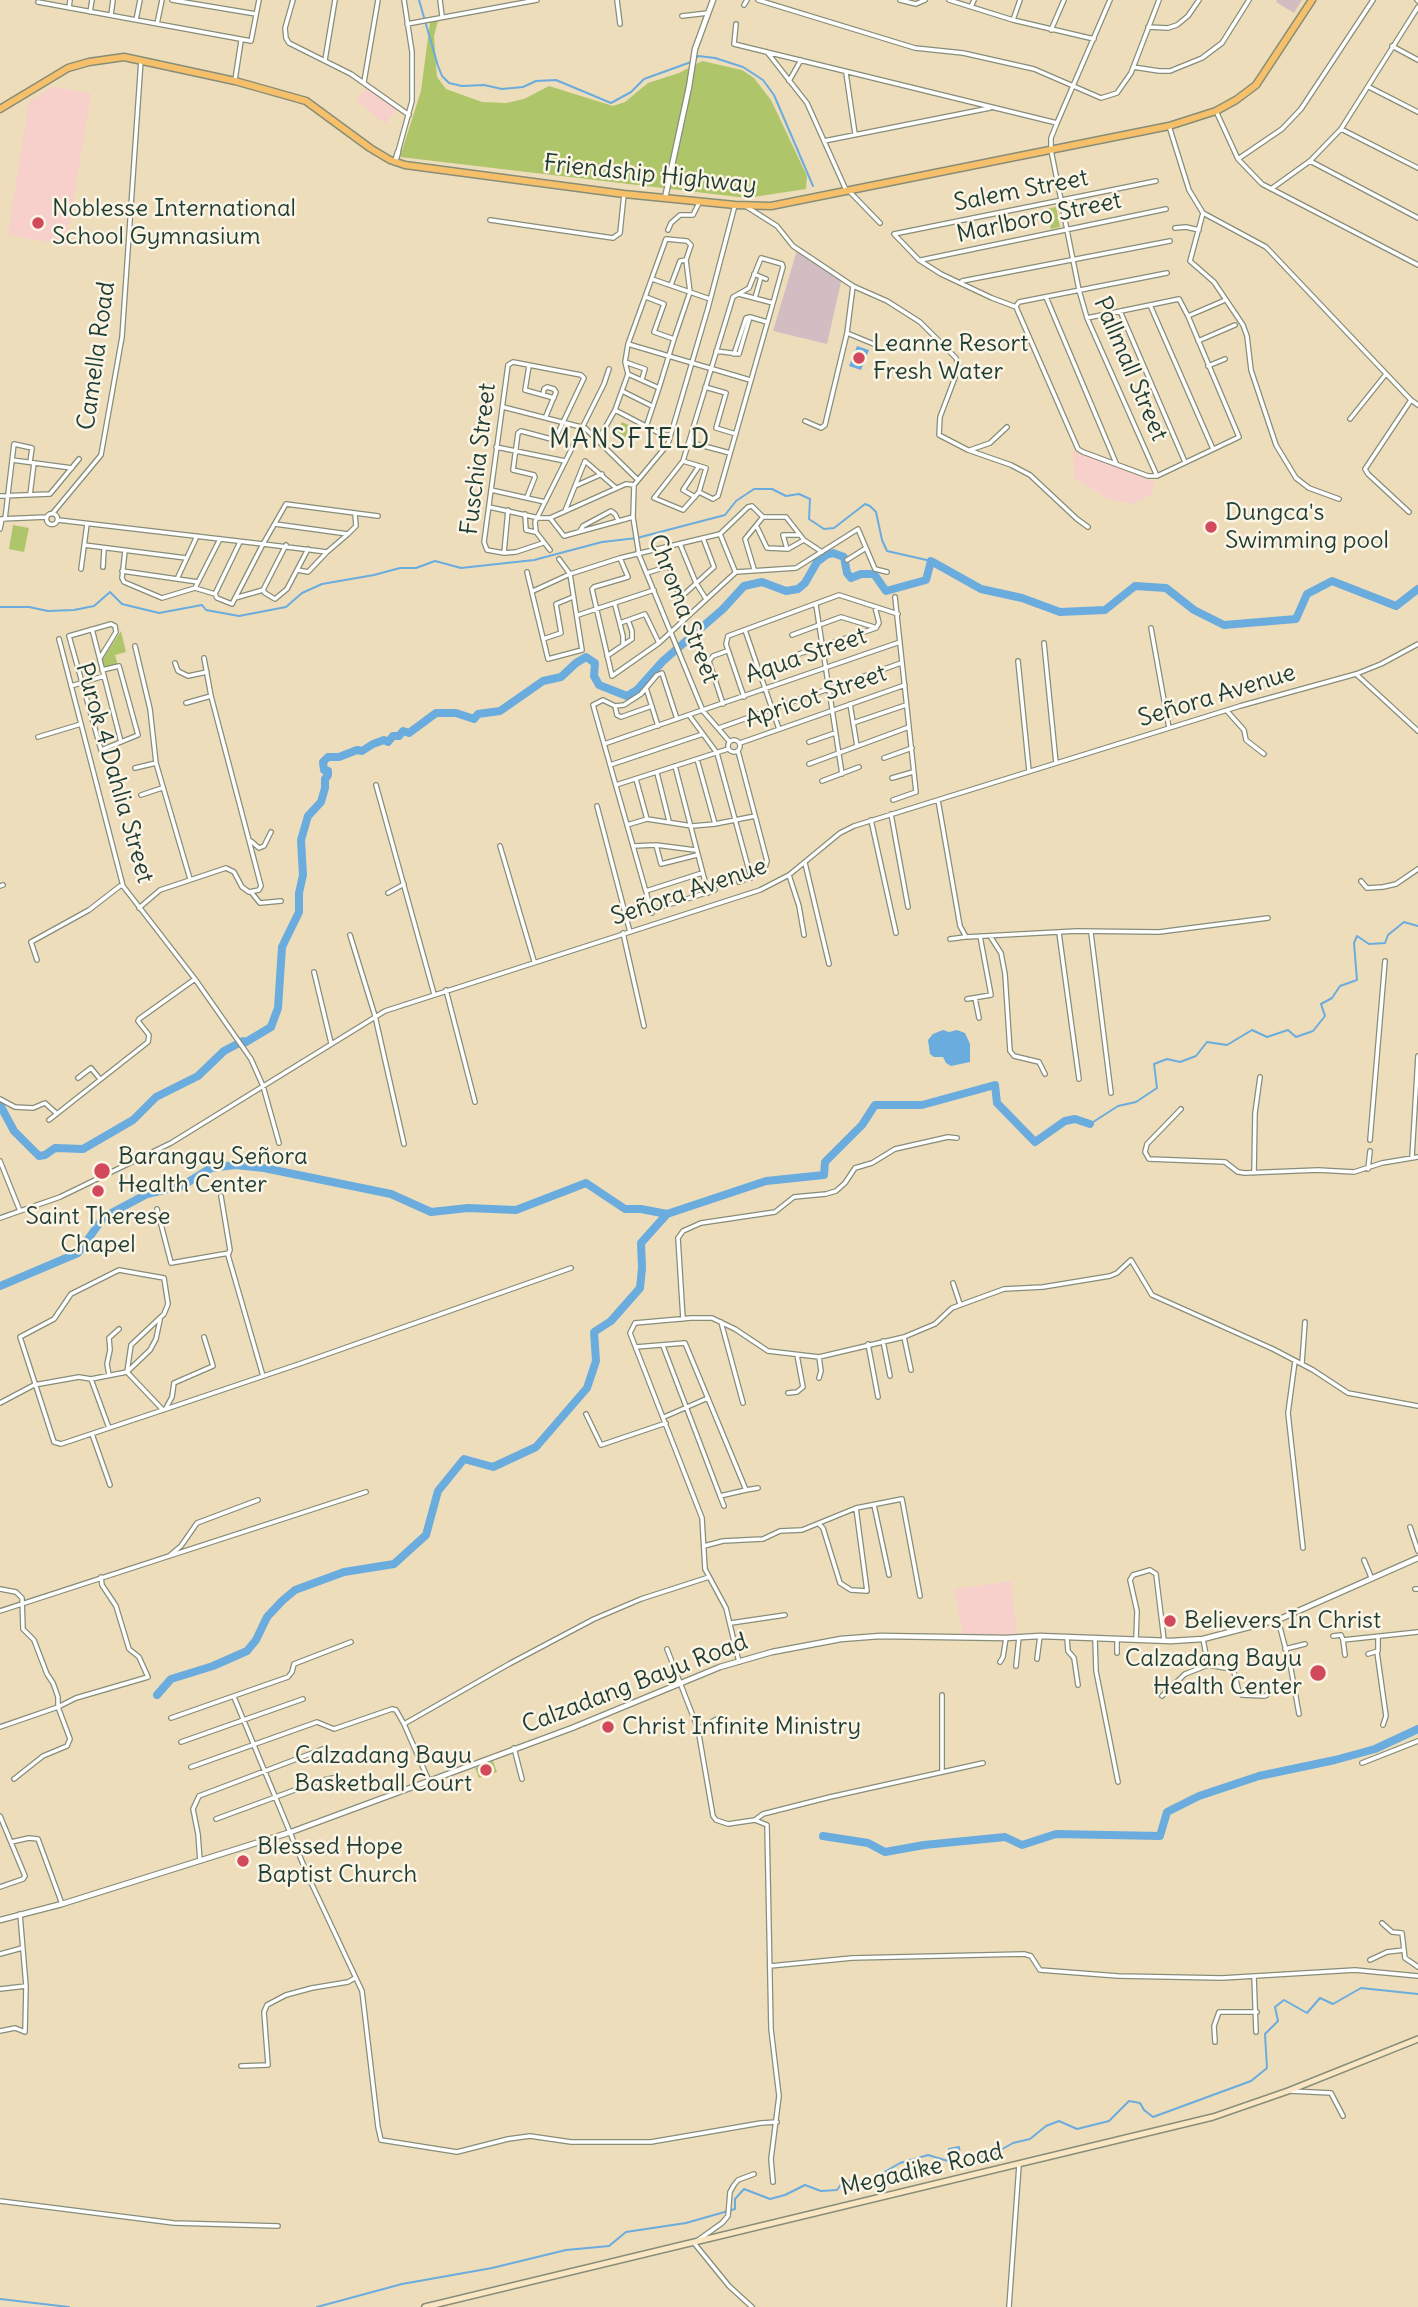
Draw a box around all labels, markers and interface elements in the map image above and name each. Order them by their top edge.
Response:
street label: Friendship Highway [542,149,758,201]
street label: Salem Street [951,164,1091,218]
street label: Marlboro Street [954,186,1124,250]
place label: Noblesse International School Gymnasium [52,195,296,251]
marker: Noblesse International School Gymnasium [30,215,46,231]
street label: Camella Road [72,280,122,432]
street label: Pallmall Street [1087,293,1173,445]
place label: Leanne Resort Fresh Water [873,330,1028,386]
marker: Leanne Resort Fresh Water [851,350,867,366]
street label: Fuschia Street [455,382,503,536]
district label: MANSFIELD [550,425,710,457]
place label: Dungca's Swimming pool [1225,499,1389,555]
marker: Dungca's Swimming pool [1203,519,1219,535]
street label: Chroma Street [641,530,725,688]
street label: Aqua Street [742,622,870,690]
street label: Señora Avenue [1135,658,1299,734]
street label: Apricot Street [742,659,890,735]
street label: Purok 4 Dahlia Street [69,660,159,886]
street label: Señora Avenue [607,852,771,932]
place label: Barangay Señora Health Center [118,1143,308,1199]
marker: Barangay Señora Health Center [92,1161,112,1181]
marker: Saint Therese Chapel [90,1183,106,1199]
place label: Saint Therese Chapel [25,1203,171,1259]
place label: Believers In Christ [1184,1607,1381,1635]
marker: Believers In Christ [1162,1613,1178,1629]
street label: Calzadang Bayu Road [518,1628,752,1740]
place label: Calzadang Bayu Health Center [1125,1645,1302,1701]
marker: Calzadang Bayu Health Center [1308,1663,1328,1683]
place label: Christ Infinite Ministry [622,1713,861,1741]
marker: Christ Infinite Ministry [600,1719,616,1735]
place label: Calzadang Bayu Basketball Court [294,1742,472,1798]
marker: Calzadang Bayu Basketball Court [478,1762,494,1778]
place label: Blessed Hope Baptist Church [257,1833,417,1889]
marker: Blessed Hope Baptist Church [235,1853,251,1869]
street label: Megadike Road [838,2137,1006,2203]

